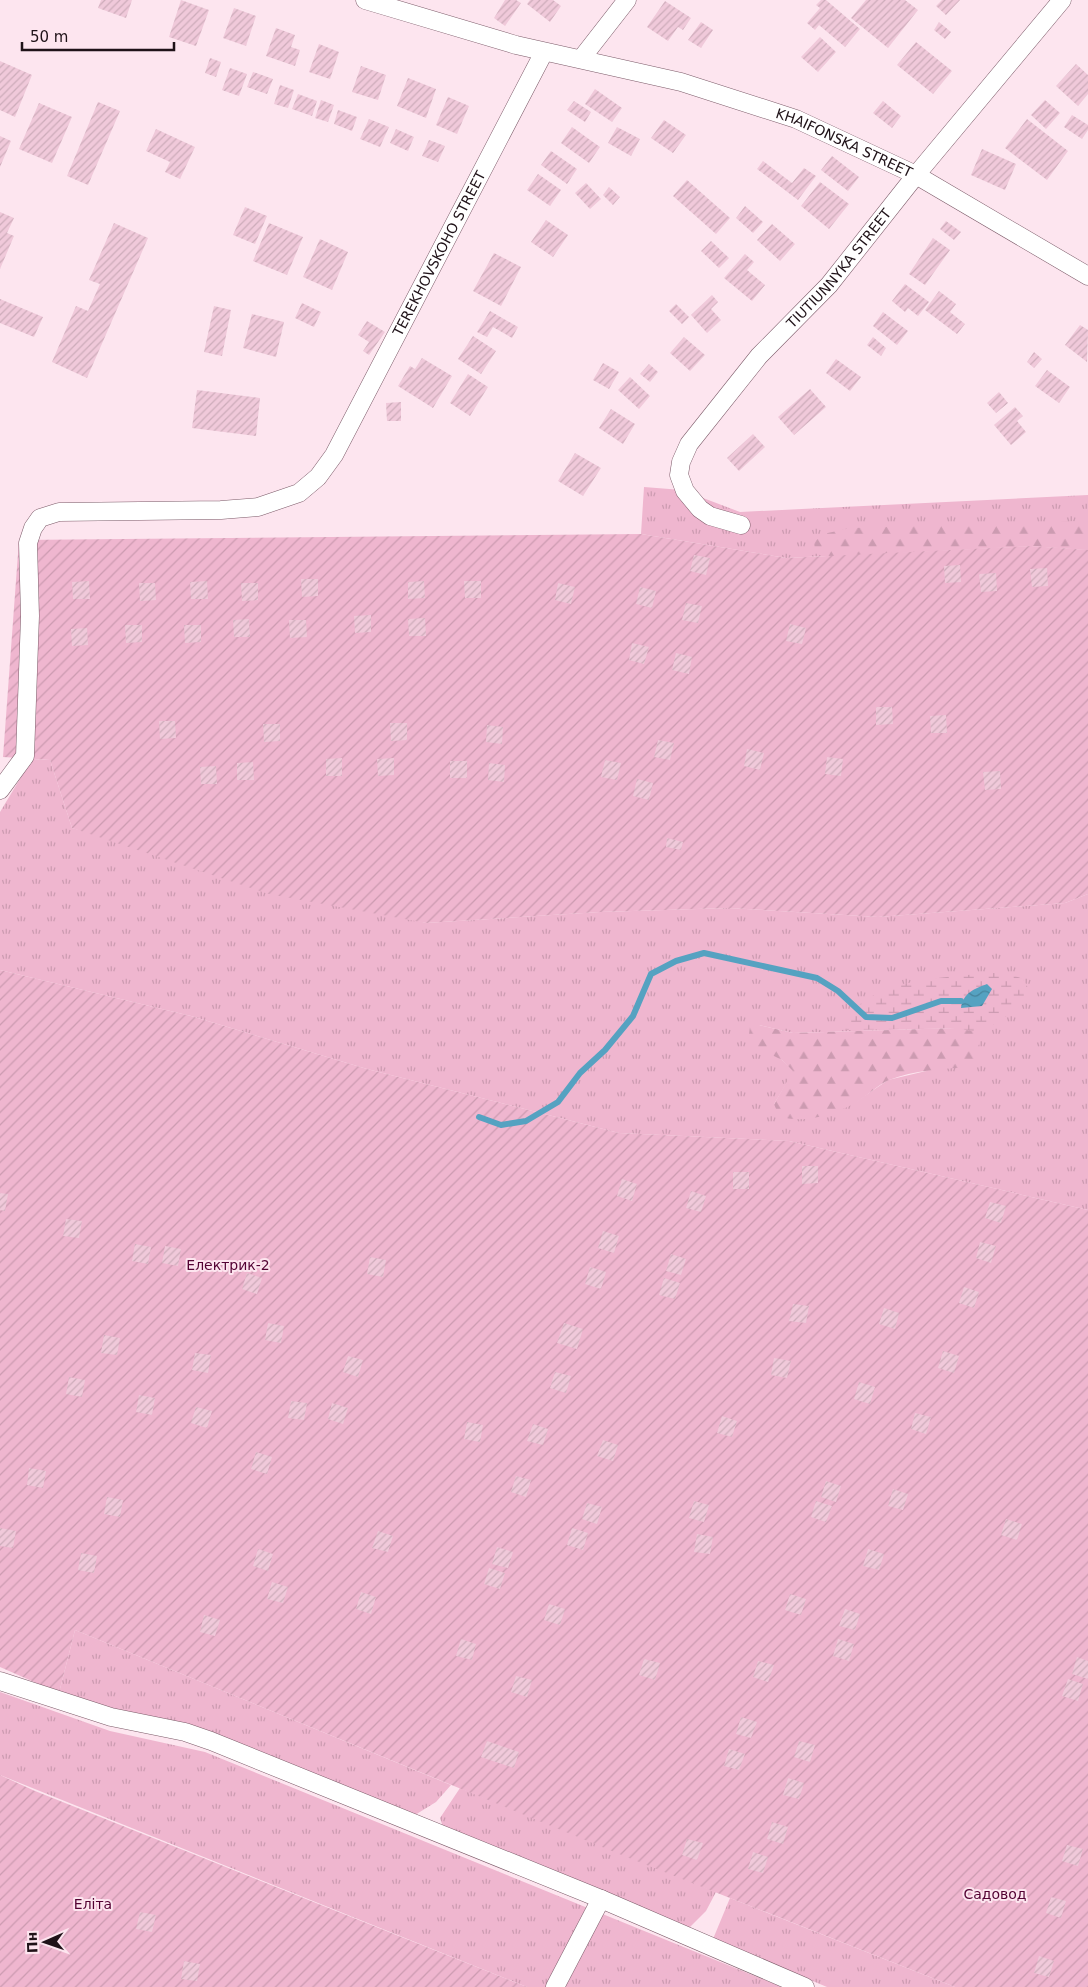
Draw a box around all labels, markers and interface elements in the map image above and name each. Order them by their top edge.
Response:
scale bar [22,20,175,52]
text: 50 m [30,28,68,46]
street label: KHAIFONSKA STREET [774,105,916,180]
street label: TEREKHOVSKOHO STREET [389,168,489,340]
street label: TIUTIUNNYKA STREET [783,205,894,332]
park label: Електрик-2 [186,1257,270,1273]
park label: Садовод [963,1886,1027,1902]
park label: Еліта [74,1896,112,1912]
north arrow [20,1917,70,1967]
text: Пн [24,1931,40,1953]

